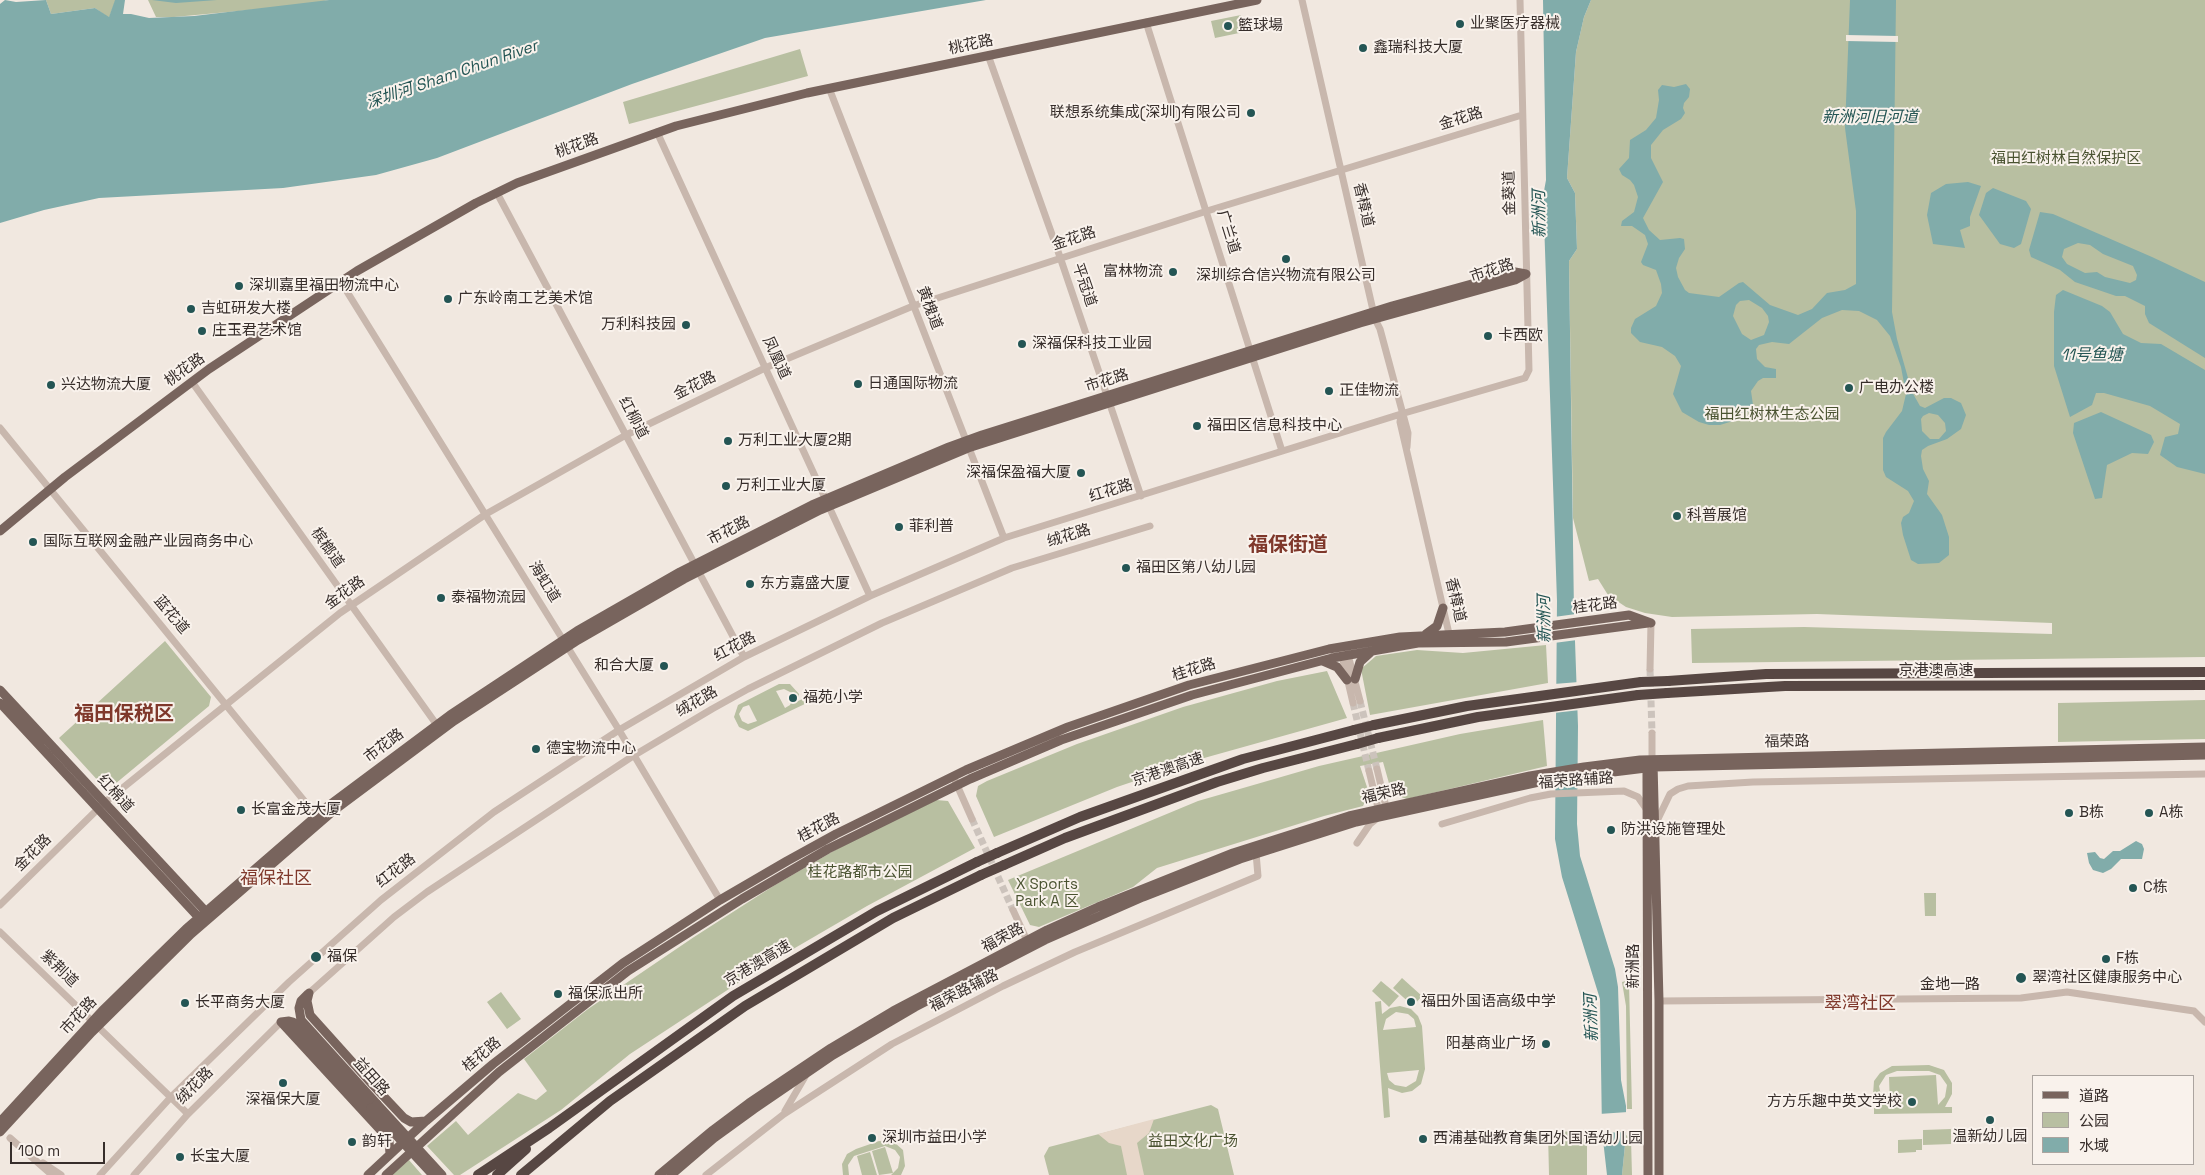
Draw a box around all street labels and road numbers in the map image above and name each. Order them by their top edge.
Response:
street label: 桃花路 [947,32,995,58]
street label: 金花路 [1437,104,1485,134]
street label: 桃花路 [553,130,601,162]
street label: 金葵道 [1501,170,1519,216]
street label: 香樟道 [1349,181,1377,229]
street label: 广兰道 [1213,208,1243,256]
street label: 金花路 [1050,223,1098,255]
street label: 市花路 [1468,255,1516,287]
street label: 平冠道 [1068,261,1100,309]
street label: 黄槐道 [913,284,945,332]
street label: 凤凰道 [758,334,794,382]
street label: 桃花路 [162,349,208,391]
street label: 市花路 [1083,366,1131,396]
street label: 金花路 [671,368,719,404]
street label: 红柳道 [614,394,652,442]
street label: 红花路 [1087,476,1135,506]
street label: 市花路 [705,513,753,549]
street label: 绒花路 [1045,521,1093,551]
street label: 槟榔道 [307,524,347,572]
street label: 海虹道 [524,558,564,606]
street label: 金花路 [322,572,368,614]
street label: 香樟道 [1441,576,1469,624]
street label: 蓝花道 [150,592,192,638]
street label: 桂花路 [1572,594,1618,618]
street label: 红花路 [711,628,759,666]
street label: 桂花路 [1170,655,1218,685]
street label: 京港澳高速 [1899,662,1973,680]
street label: 绒花路 [673,683,721,721]
street label: 市花路 [361,725,407,767]
street label: 福荣路 [1764,733,1810,751]
street label: 京港澳高速 [1130,749,1206,791]
street label: 福荣路辅路 [1538,769,1614,793]
street label: 红棉道 [93,771,137,817]
street label: 福荣路 [1360,780,1408,808]
street label: 桂花路 [795,809,843,847]
street label: 金花路 [11,831,55,875]
street label: 红花路 [373,850,419,892]
street label: 福荣路 [979,919,1027,957]
street label: 京港澳高速 [721,937,795,991]
street label: 新洲路 [1625,944,1643,988]
street label: 紫荆道 [37,947,81,991]
street label: 福荣路辅路 [927,966,1001,1016]
street label: 金地一路 [1920,976,1980,994]
street label: 市花路 [57,993,101,1039]
street label: 桂花路 [459,1034,505,1076]
street label: 益田路 [349,1054,393,1100]
street label: 绒花路 [173,1064,217,1108]

